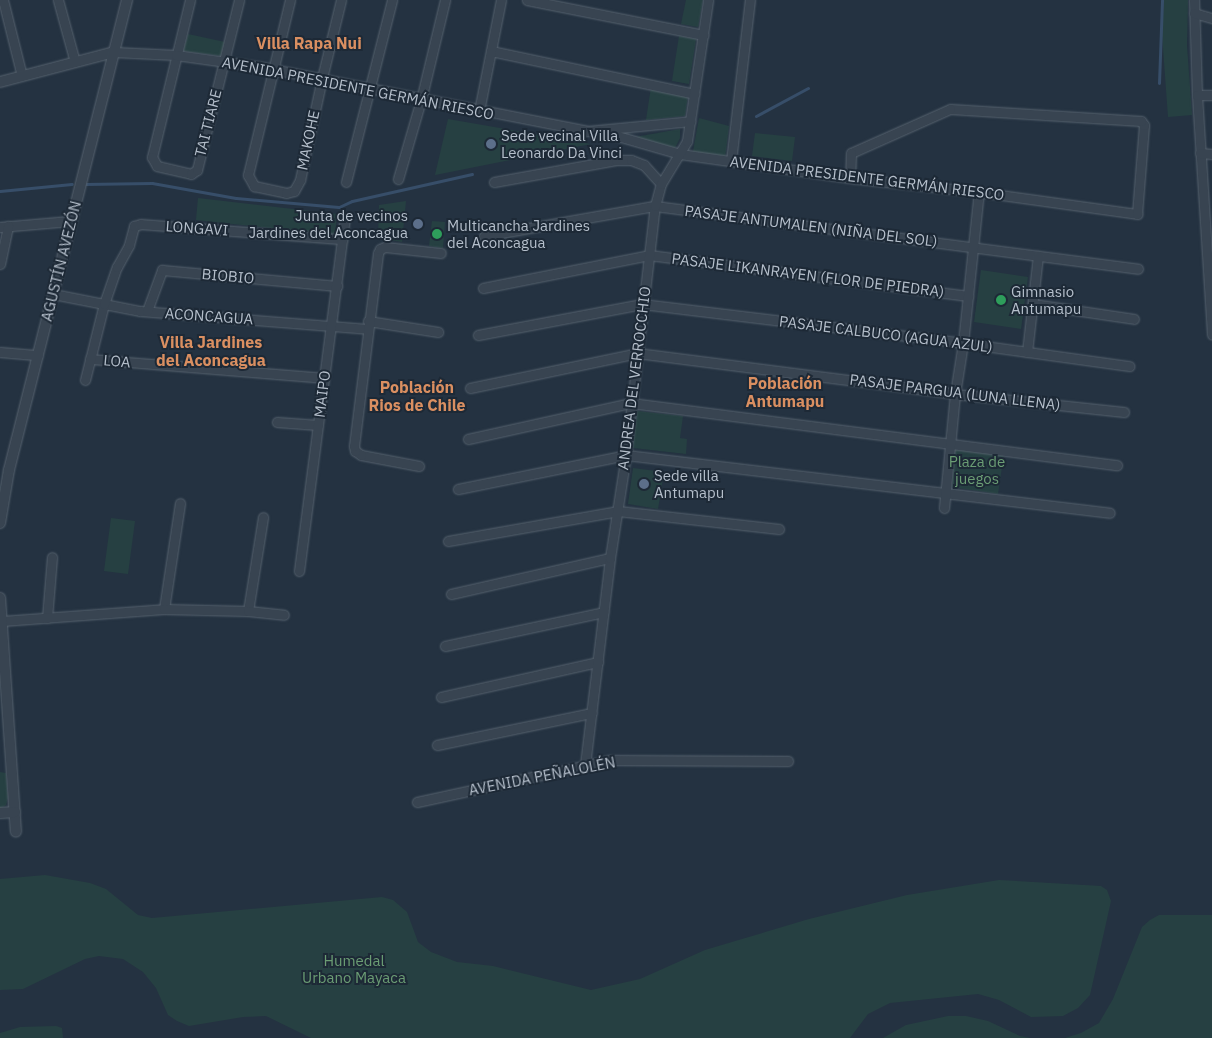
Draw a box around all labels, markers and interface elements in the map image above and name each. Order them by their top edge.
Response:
district label: Villa Rapa Nui [256,33,362,53]
street label: AVENIDA PRESIDENTE GERMÁN RIESCO [221,53,495,123]
street label: TAI TIARE [191,87,225,159]
street label: MAKOHE [293,108,323,172]
place label: Sede vecinal Villa Leonardo Da Vinci [501,126,622,161]
marker: Sede vecinal Villa Leonardo Da Vinci [485,138,497,150]
street label: AVENIDA PRESIDENTE GERMÁN RIESCO [729,152,1005,204]
street label: AGUSTÍN AVEZÓN [37,199,85,323]
street label: PASAJE ANTUMALEN (NIÑA DEL SOL) [684,202,938,250]
place label: Junta de vecinos Jardines del Aconcagua [248,206,408,241]
place label: Multicancha Jardines del Aconcagua [447,216,590,251]
street label: LONGAVI [165,217,229,239]
marker: Junta de vecinos Jardines del Aconcagua [412,218,424,230]
marker: Multicancha Jardines del Aconcagua [431,228,443,240]
street label: PASAJE LIKANRAYEN (FLOR DE PIEDRA) [671,249,945,301]
street label: BIOBIO [201,265,255,287]
place label: Gimnasio Antumapu [1011,282,1081,317]
street label: ANDREA DEL VERROCCHIO [614,285,654,471]
marker: Gimnasio Antumapu [995,294,1007,306]
street label: ACONCAGUA [164,304,254,328]
street label: PASAJE CALBUCO (AGUA AZUL) [778,312,994,356]
district label: Villa Jardines del Aconcagua [156,332,266,370]
street label: LOA [103,351,131,371]
street label: MAIPO [310,369,334,419]
street label: PASAJE PARGUA (LUNA LLENA) [848,370,1062,414]
district label: Población Antumapu [746,373,824,411]
district label: Población Rios de Chile [368,377,466,415]
park label: Plaza de juegos [949,452,1005,487]
place label: Sede villa Antumapu [654,466,724,501]
marker: Sede villa Antumapu [638,478,650,490]
street label: AVENIDA PEÑALOLÉN [467,753,617,799]
park label: Humedal Urbano Mayaca [302,951,406,986]

